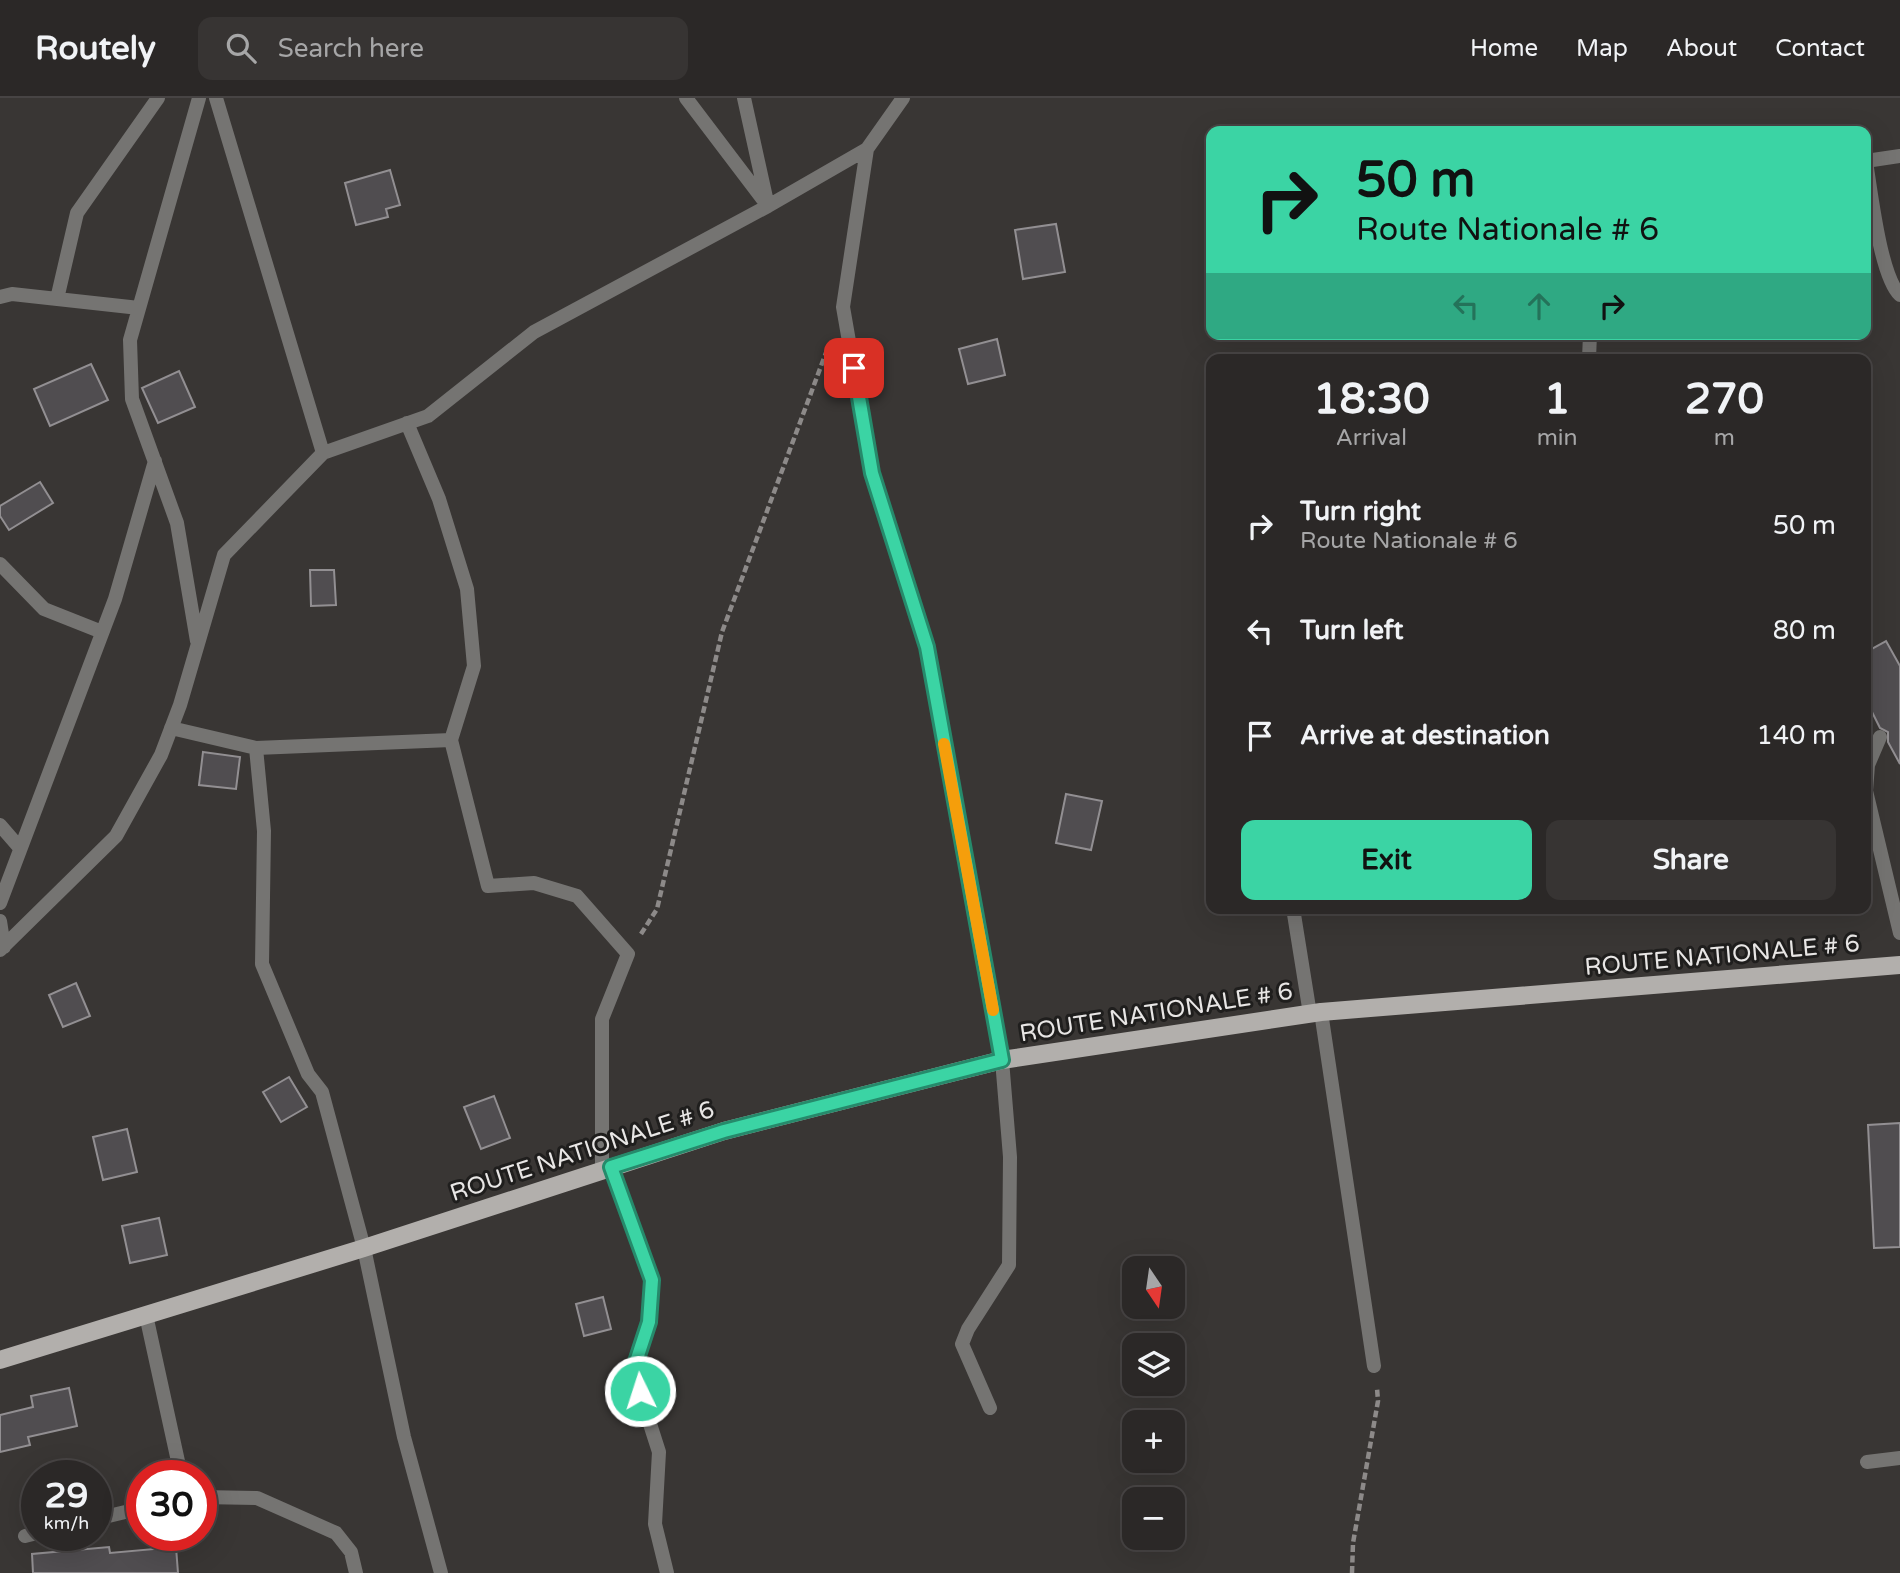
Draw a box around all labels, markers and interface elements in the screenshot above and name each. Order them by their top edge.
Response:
search box [198,17,688,80]
text: Routely [35,29,156,68]
icon: search [222,29,260,67]
text: Search here [278,33,424,64]
text: Home [1470,34,1538,63]
text: Map [1576,34,1628,63]
text: About [1666,34,1737,63]
text: Contact [1775,34,1865,63]
text: 50 m [1356,151,1475,210]
icon: right [1241,154,1332,245]
text: Route Nationale # 6 [1356,211,1659,249]
icon: left [1447,287,1485,325]
icon: ahead [1520,287,1558,325]
icon: right [1593,287,1631,325]
pin [824,338,884,398]
icon: arrive [835,349,873,387]
text: 18:30 [1313,374,1430,425]
text: 1 [1544,374,1570,425]
text: 270 [1685,374,1764,425]
text: Arrival [1336,424,1407,452]
text: min [1537,424,1578,452]
text: m [1714,424,1735,452]
text: Turn right [1300,496,1421,527]
icon: right [1241,507,1279,545]
text: 50 m [1773,510,1836,541]
text: Route Nationale # 6 [1300,527,1518,555]
icon: left [1241,612,1279,650]
text: Turn left [1300,615,1403,646]
text: 80 m [1773,615,1836,646]
icon: arrive [1241,717,1279,755]
text: Arrive at destination [1300,720,1550,751]
text: 140 m [1756,720,1836,751]
button: Exit [1241,820,1532,900]
button: Share [1546,820,1836,900]
street label: ROUTE NATIONALE # 6 [1583,929,1861,982]
street label: ROUTE NATIONALE # 6 [1017,977,1295,1048]
street label: ROUTE NATIONALE # 6 [446,1095,718,1208]
north arrow [1122,1256,1185,1320]
map controls [1122,1256,1185,1550]
button: layers [1122,1333,1185,1396]
position arrow [603,1354,677,1428]
button: + [1122,1410,1185,1473]
speed limit sign: 30 [126,1460,217,1551]
text: 29 [45,1475,88,1517]
button: − [1122,1487,1185,1550]
text: km/h [44,1512,89,1534]

